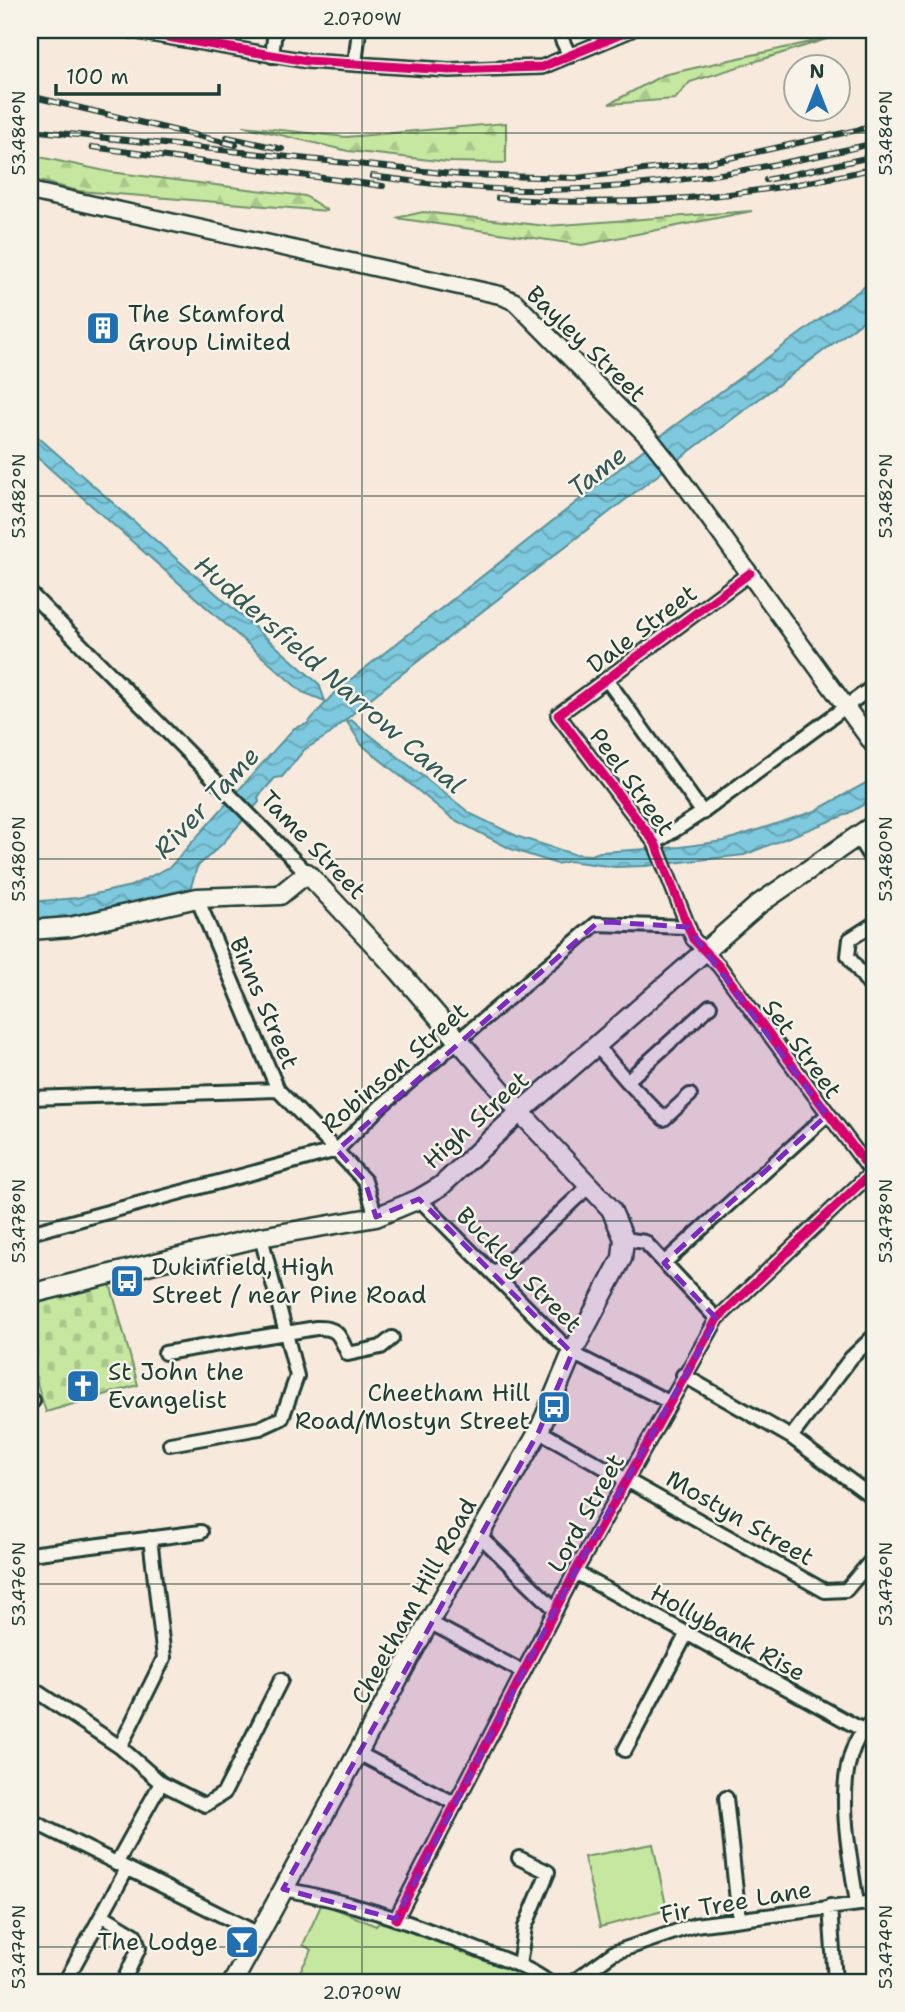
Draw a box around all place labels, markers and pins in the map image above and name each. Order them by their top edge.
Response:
place label: The Stamford Group Limited [128,298,291,358]
building icon: The Stamford Group Limited [84,309,122,347]
place label: Dukinfield, High Street / near Pine Road [152,1251,426,1311]
bus stop icon: Dukinfield, High Street / near Pine Road [108,1262,146,1300]
place label: St John the Evangelist [108,1356,244,1416]
church icon: St John the Evangelist [64,1367,102,1405]
place label: Cheetham Hill Road/Mostyn Street [295,1377,531,1437]
bus stop icon: Cheetham Hill Road/Mostyn Street [535,1388,573,1426]
bar icon: The Lodge [223,1923,261,1961]
place label: The Lodge [97,1926,218,1958]

